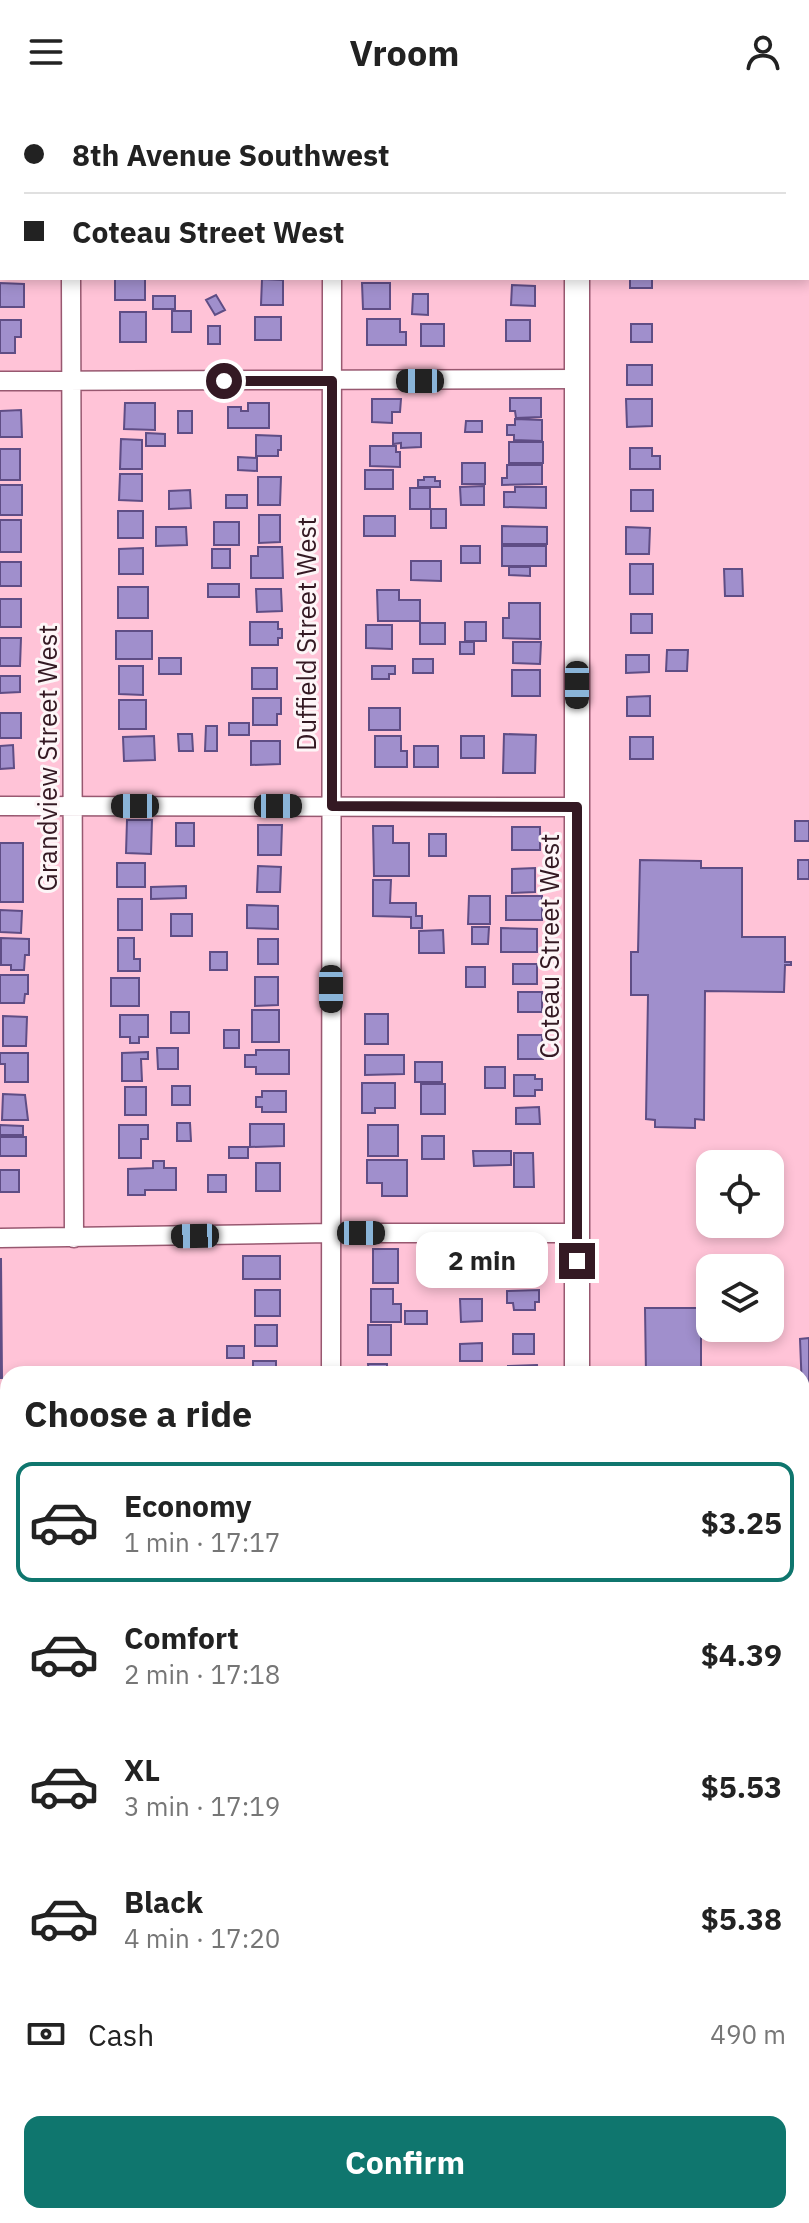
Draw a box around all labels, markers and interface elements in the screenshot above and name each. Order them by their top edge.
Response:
text: Vroom [350,29,459,76]
icon: menu [24,30,68,74]
icon: person [741,30,785,74]
text: 8th Avenue Southwest [72,135,389,174]
text: Coteau Street West [72,212,345,251]
route start [206,363,242,399]
car [396,369,444,393]
street label: Duffield Street West [289,517,323,751]
street label: Grandview Street West [30,625,64,891]
car [565,661,589,709]
car [111,794,159,818]
car [254,794,302,818]
street label: Coteau Street West [532,834,566,1058]
car [319,965,343,1013]
map controls [696,1150,784,1342]
button: locate [696,1150,784,1238]
car [337,1221,385,1245]
car [171,1224,219,1248]
callout: 2 min [417,1233,549,1289]
text: 2 min [448,1243,516,1277]
route end [559,1243,595,1279]
button: layers [696,1254,784,1342]
text: Choose a ride [24,1390,252,1437]
icon: car [28,1486,100,1558]
text: Economy [124,1486,252,1525]
text: $3.25 [701,1503,782,1542]
text: 1 min · 17:17 [124,1525,280,1559]
icon: car [28,1618,100,1690]
text: Comfort [124,1618,239,1657]
text: $4.39 [701,1635,782,1674]
text: 2 min · 17:18 [124,1657,280,1691]
icon: car [28,1750,100,1822]
text: XL [124,1750,160,1789]
text: $5.53 [701,1767,782,1806]
text: 3 min · 17:19 [124,1789,280,1823]
icon: car [28,1882,100,1954]
text: Black [124,1882,203,1921]
text: $5.38 [701,1899,782,1938]
text: 4 min · 17:20 [124,1921,280,1955]
icon: cash [24,2012,68,2056]
text: Cash [88,2015,154,2054]
text: 490 m [710,2017,786,2051]
button: Confirm [24,2116,786,2208]

